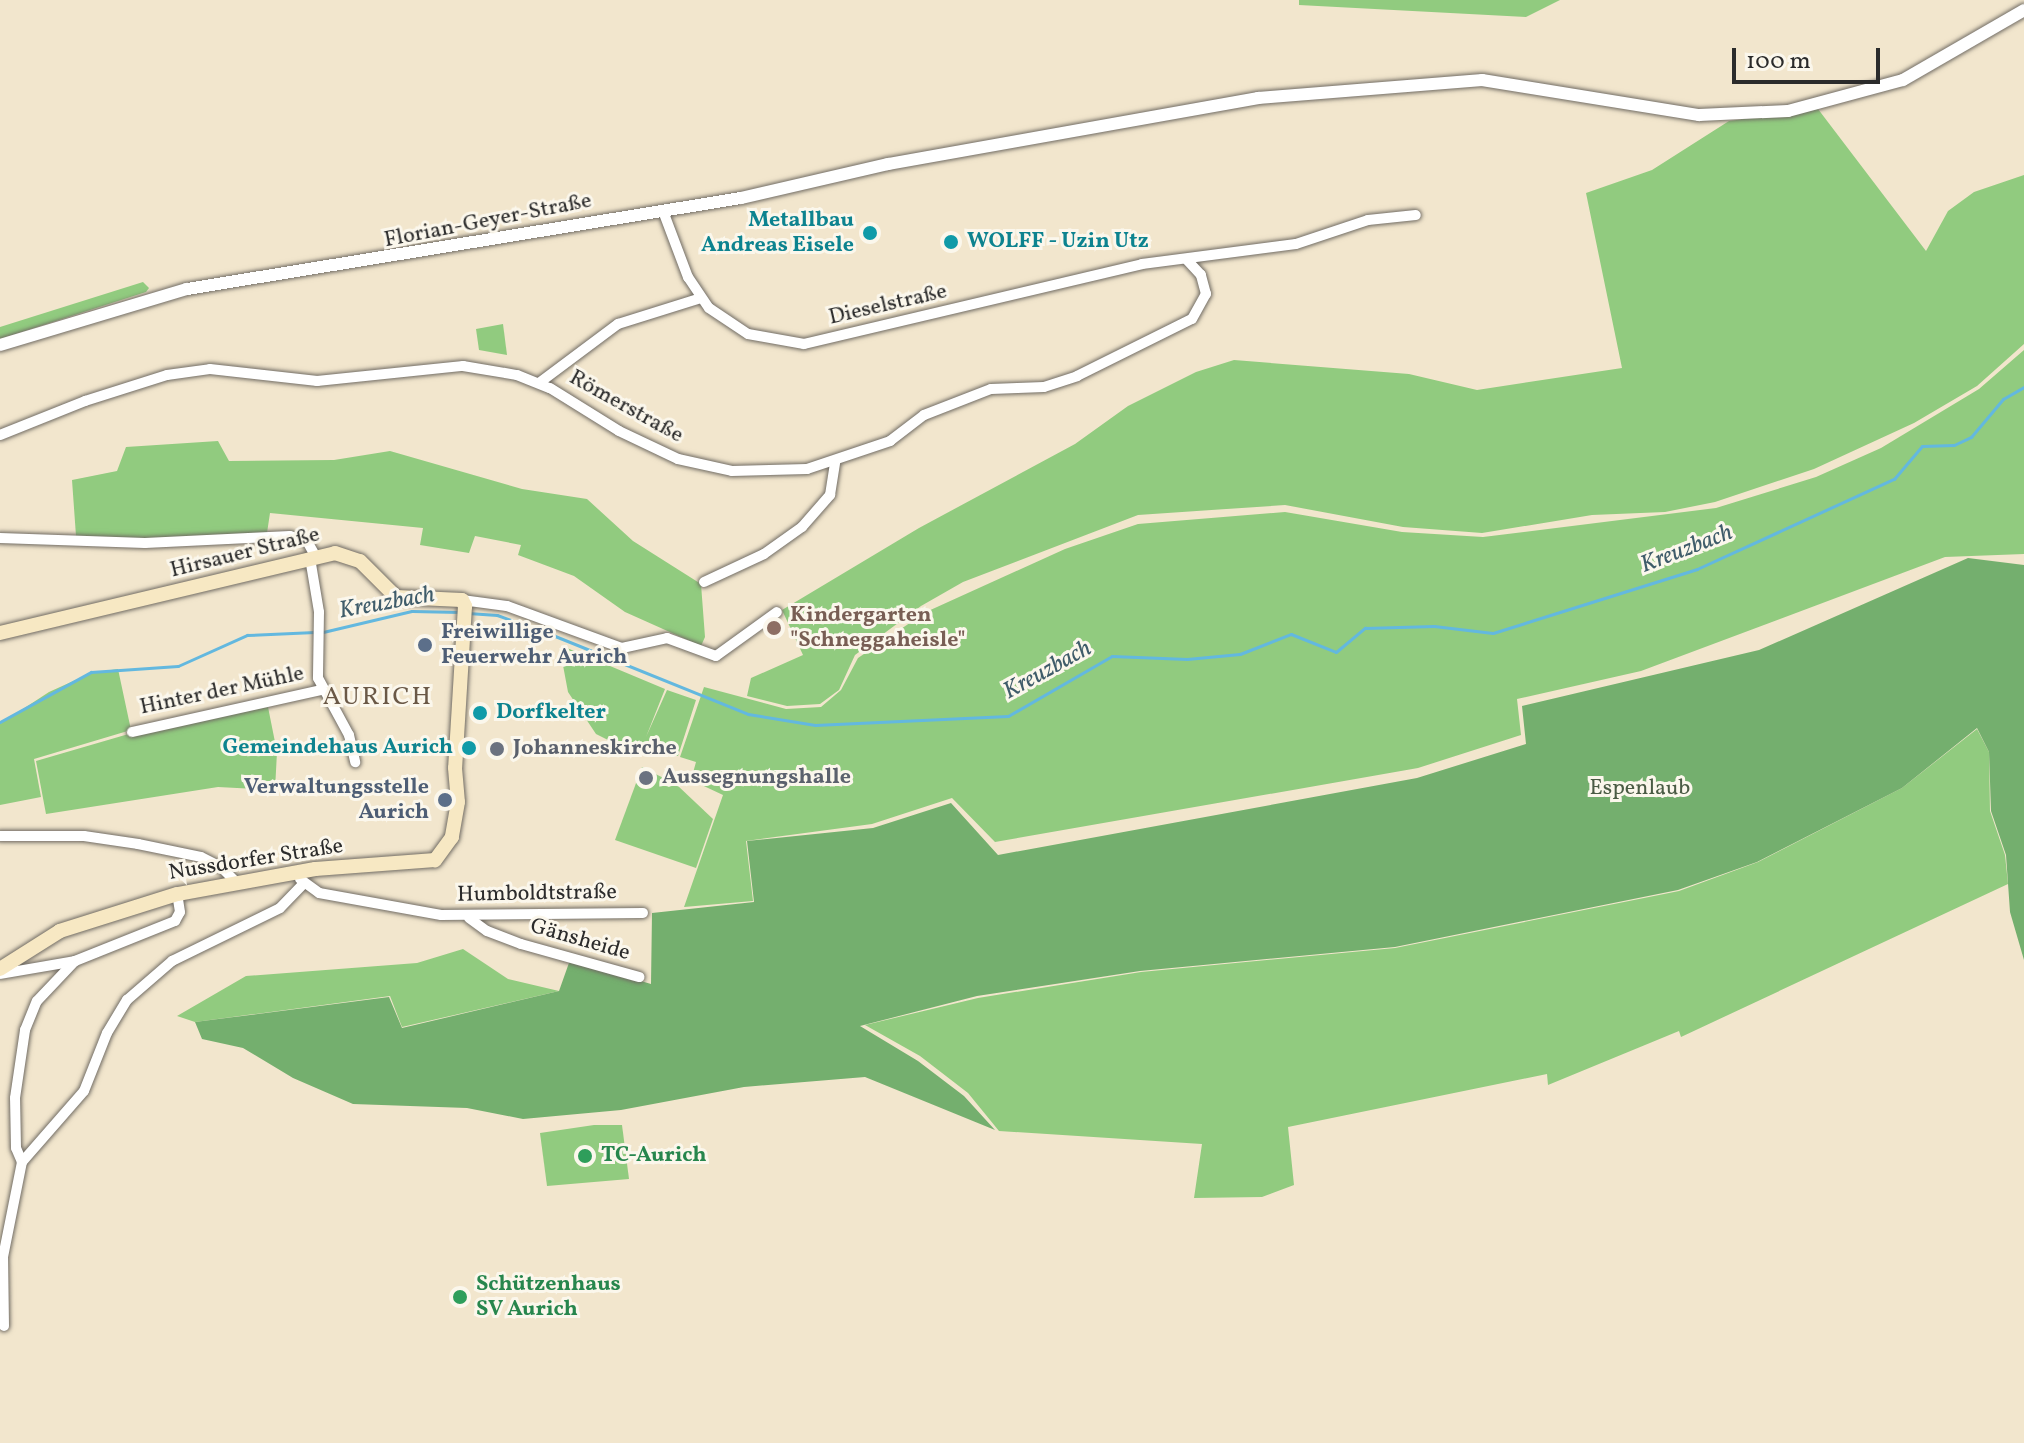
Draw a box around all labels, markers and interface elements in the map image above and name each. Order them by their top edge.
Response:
scale bar [1736,32,1884,82]
text: 100 m [1746,45,1811,79]
street label: Florian-Geyer-Straße [382,188,594,254]
place label: Metallbau Andreas Eisele [701,207,854,258]
marker: Metallbau Andreas Eisele [861,224,879,242]
place label: WOLFF - Uzin Utz [967,229,1150,255]
marker: WOLFF - Uzin Utz [942,233,960,251]
street label: Dieselstraße [826,279,950,331]
street label: Römerstraße [564,365,688,449]
water label: Kreuzbach [1637,519,1737,581]
street label: Hirsauer Straße [168,522,322,584]
water label: Kreuzbach [337,581,437,627]
place label: Kindergarten "Schneggaheisle" [790,602,966,654]
place label: Freiwillige Feuerwehr Aurich [441,619,627,670]
marker: Kindergarten "Schneggaheisle" [765,619,783,637]
water label: Kreuzbach [999,635,1097,707]
marker: Freiwillige Feuerwehr Aurich [416,636,434,654]
street label: Hinter der Mühle [138,661,306,721]
district label: AURICH [323,682,433,714]
place label: Dorfkelter [496,700,606,726]
marker: Dorfkelter [471,704,489,722]
place label: Gemeindehaus Aurich [222,735,453,761]
place label: Johanneskirche [513,736,677,762]
marker: Gemeindehaus Aurich [460,739,478,757]
marker: Johanneskirche [488,740,506,758]
place label: Aussegnungshalle [662,765,851,791]
marker: Aussegnungshalle [637,769,655,787]
place label: Verwaltungsstelle Aurich [244,774,429,826]
park label: Espenlaub [1590,776,1690,802]
marker: Verwaltungsstelle Aurich [436,791,454,809]
street label: Nussdorfer Straße [167,833,345,887]
street label: Humboldtstraße [457,879,617,909]
street label: Gänsheide [527,913,633,967]
place label: TC-Aurich [601,1143,707,1169]
marker: TC-Aurich [576,1147,594,1165]
place label: Schützenhaus SV Aurich [476,1271,621,1322]
marker: Schützenhaus SV Aurich [451,1288,469,1306]

